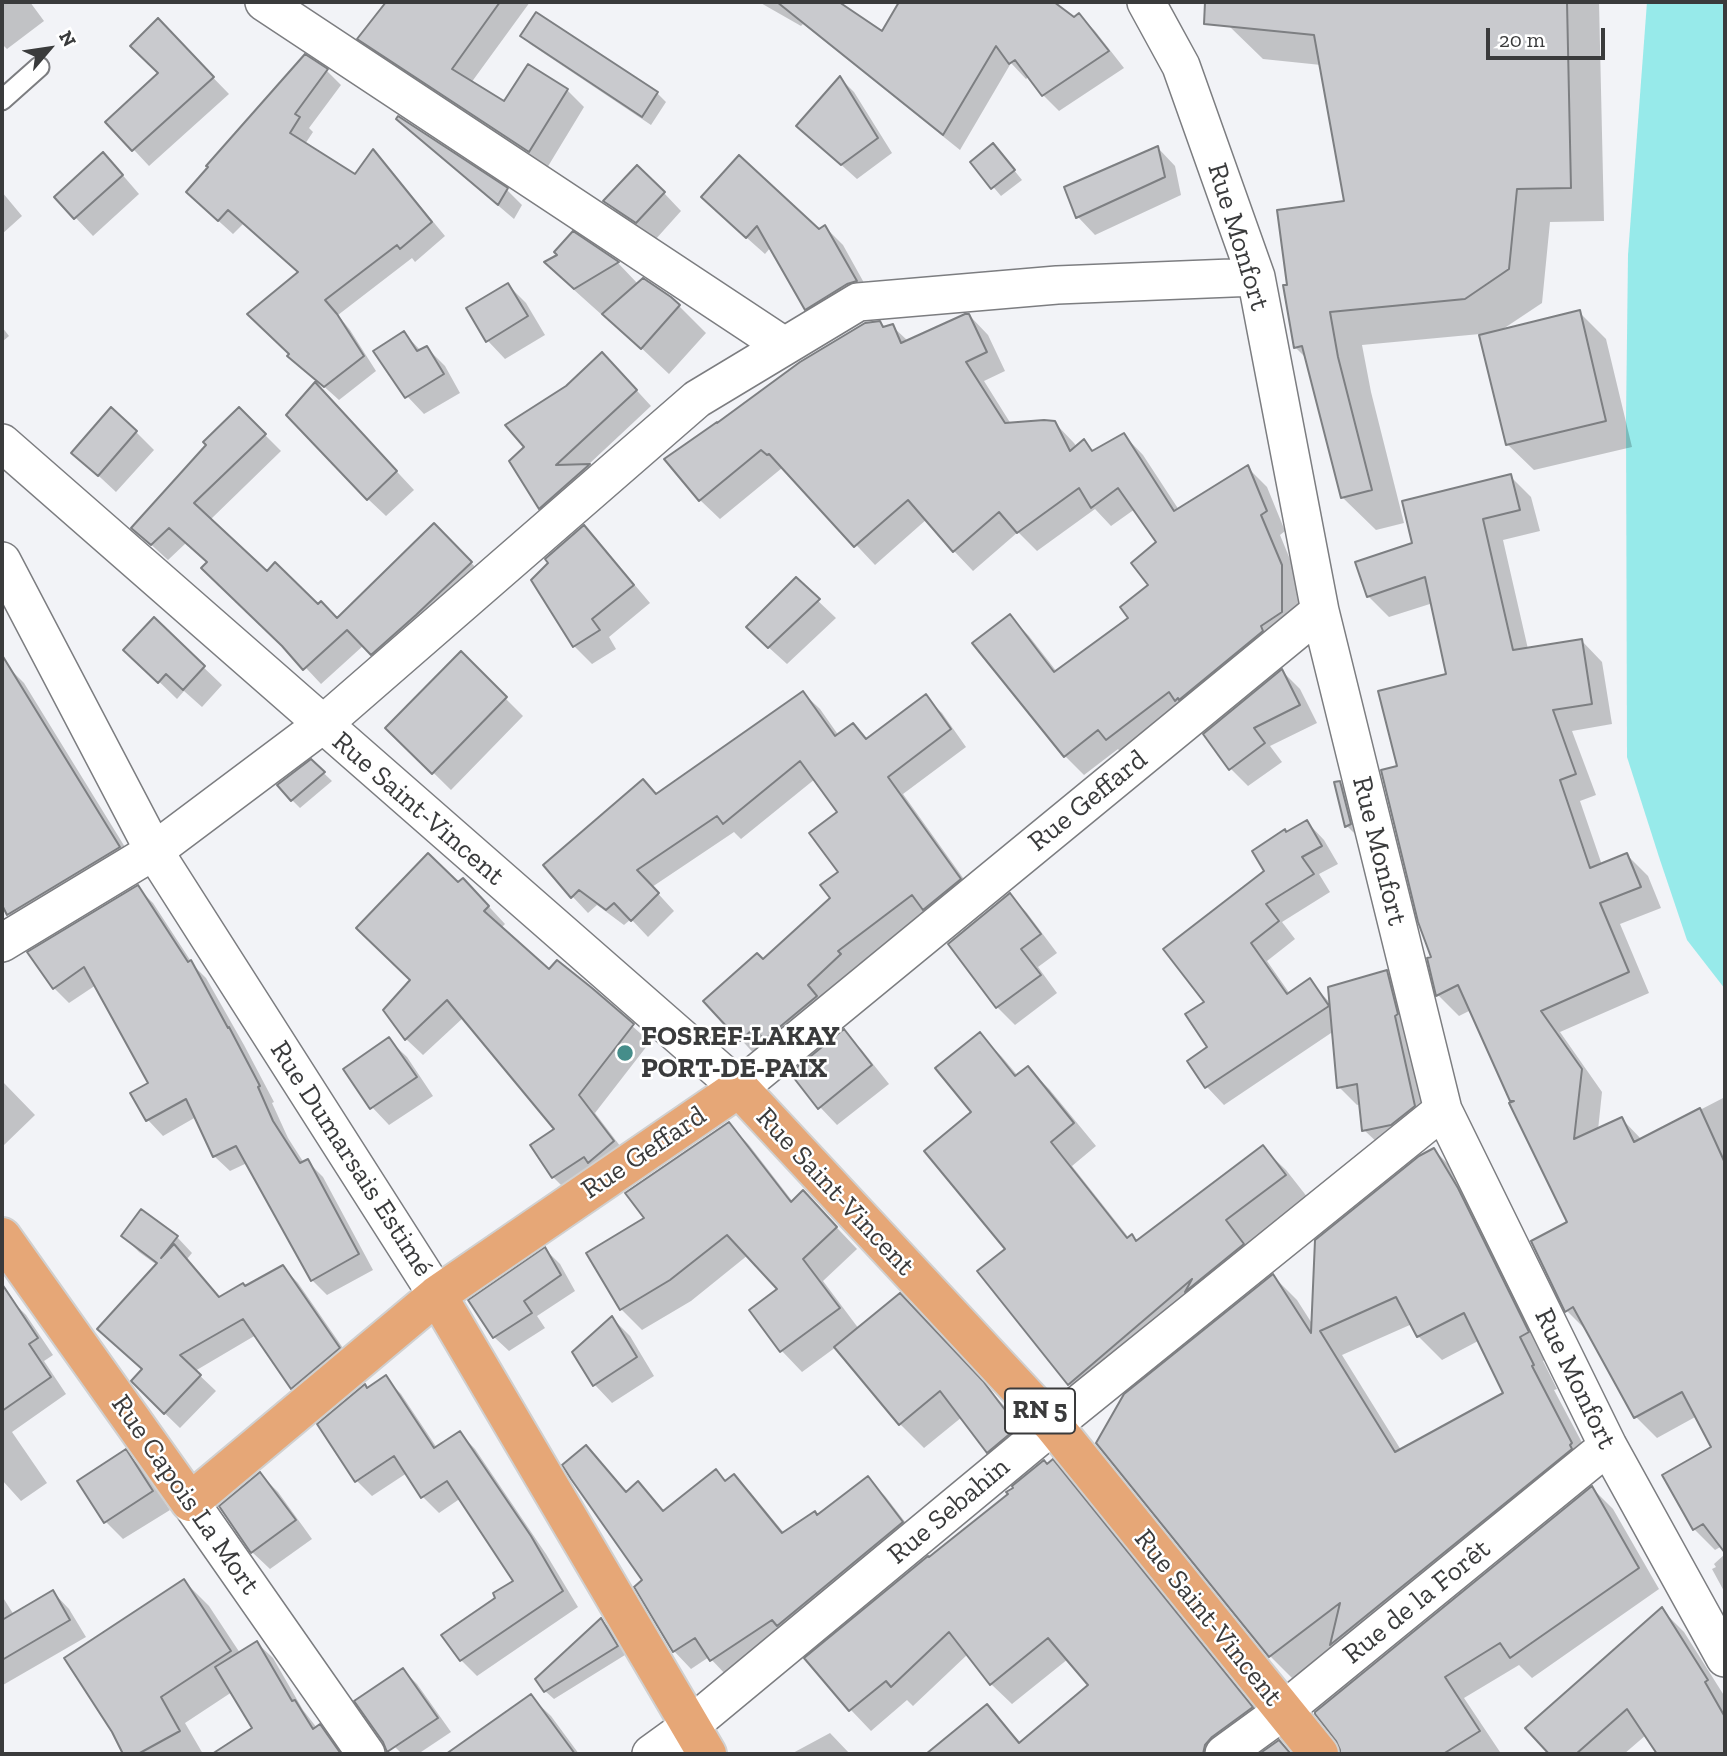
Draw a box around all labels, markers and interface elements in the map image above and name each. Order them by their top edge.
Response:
north arrow [14,14,84,84]
scale bar [1489,14,1608,58]
text: N [54,27,81,50]
text: 20 m [1499,27,1545,52]
street label: Rue Monfort [1200,159,1276,315]
street label: Rue Saint-Vincent [325,725,511,893]
street label: Rue Geffard [1022,743,1154,859]
street label: Rue Monfort [1344,773,1414,929]
place label: FOSREF-LAKAY PORT-DE-PAIX [641,1020,840,1086]
street label: Rue Dumarsais Estimé [262,1035,440,1283]
marker: FOSREF-LAKAY PORT-DE-PAIX [615,1043,635,1063]
street label: Rue Geffard [575,1099,713,1207]
street label: Rue Saint-Vincent [749,1101,921,1283]
street label: Rue Monfort [1527,1303,1623,1455]
road number: RN 5 [1005,1388,1075,1434]
street label: Rue Capois La Mort [104,1389,266,1601]
street label: Rue Sebahin [881,1450,1017,1572]
street label: Rue Saint-Vincent [1127,1523,1289,1713]
street label: Rue de la Forêt [1337,1532,1497,1672]

